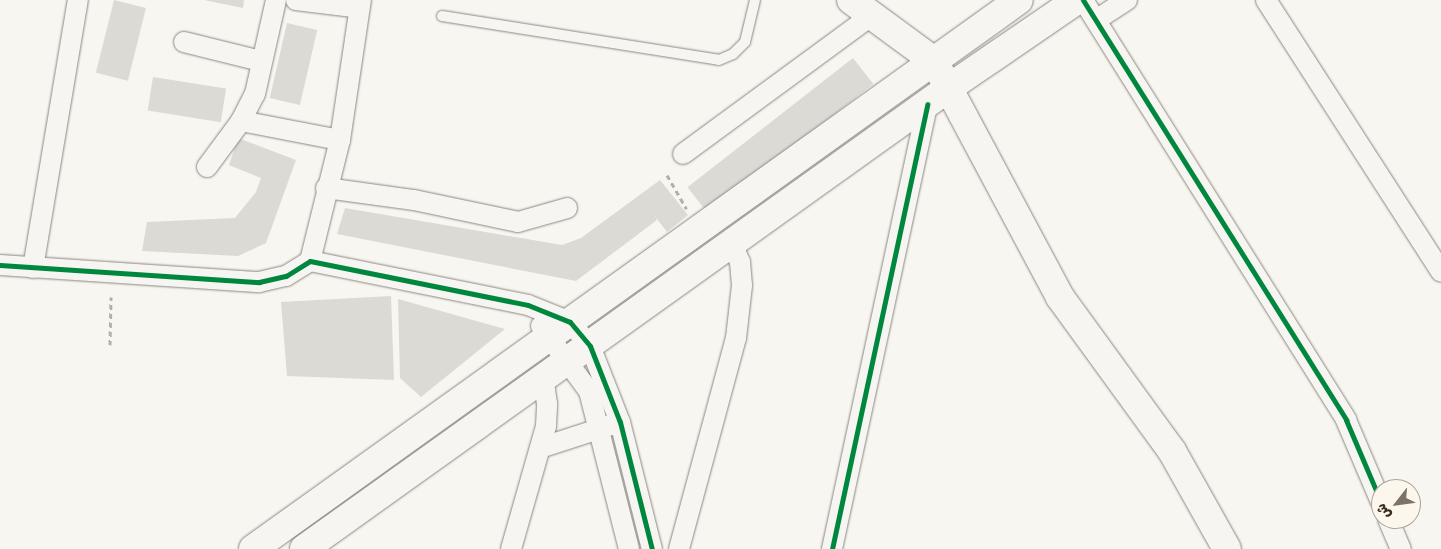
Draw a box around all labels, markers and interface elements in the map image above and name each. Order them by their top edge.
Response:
north arrow [1371,479,1421,529]
text: ش [1372,500,1395,522]

